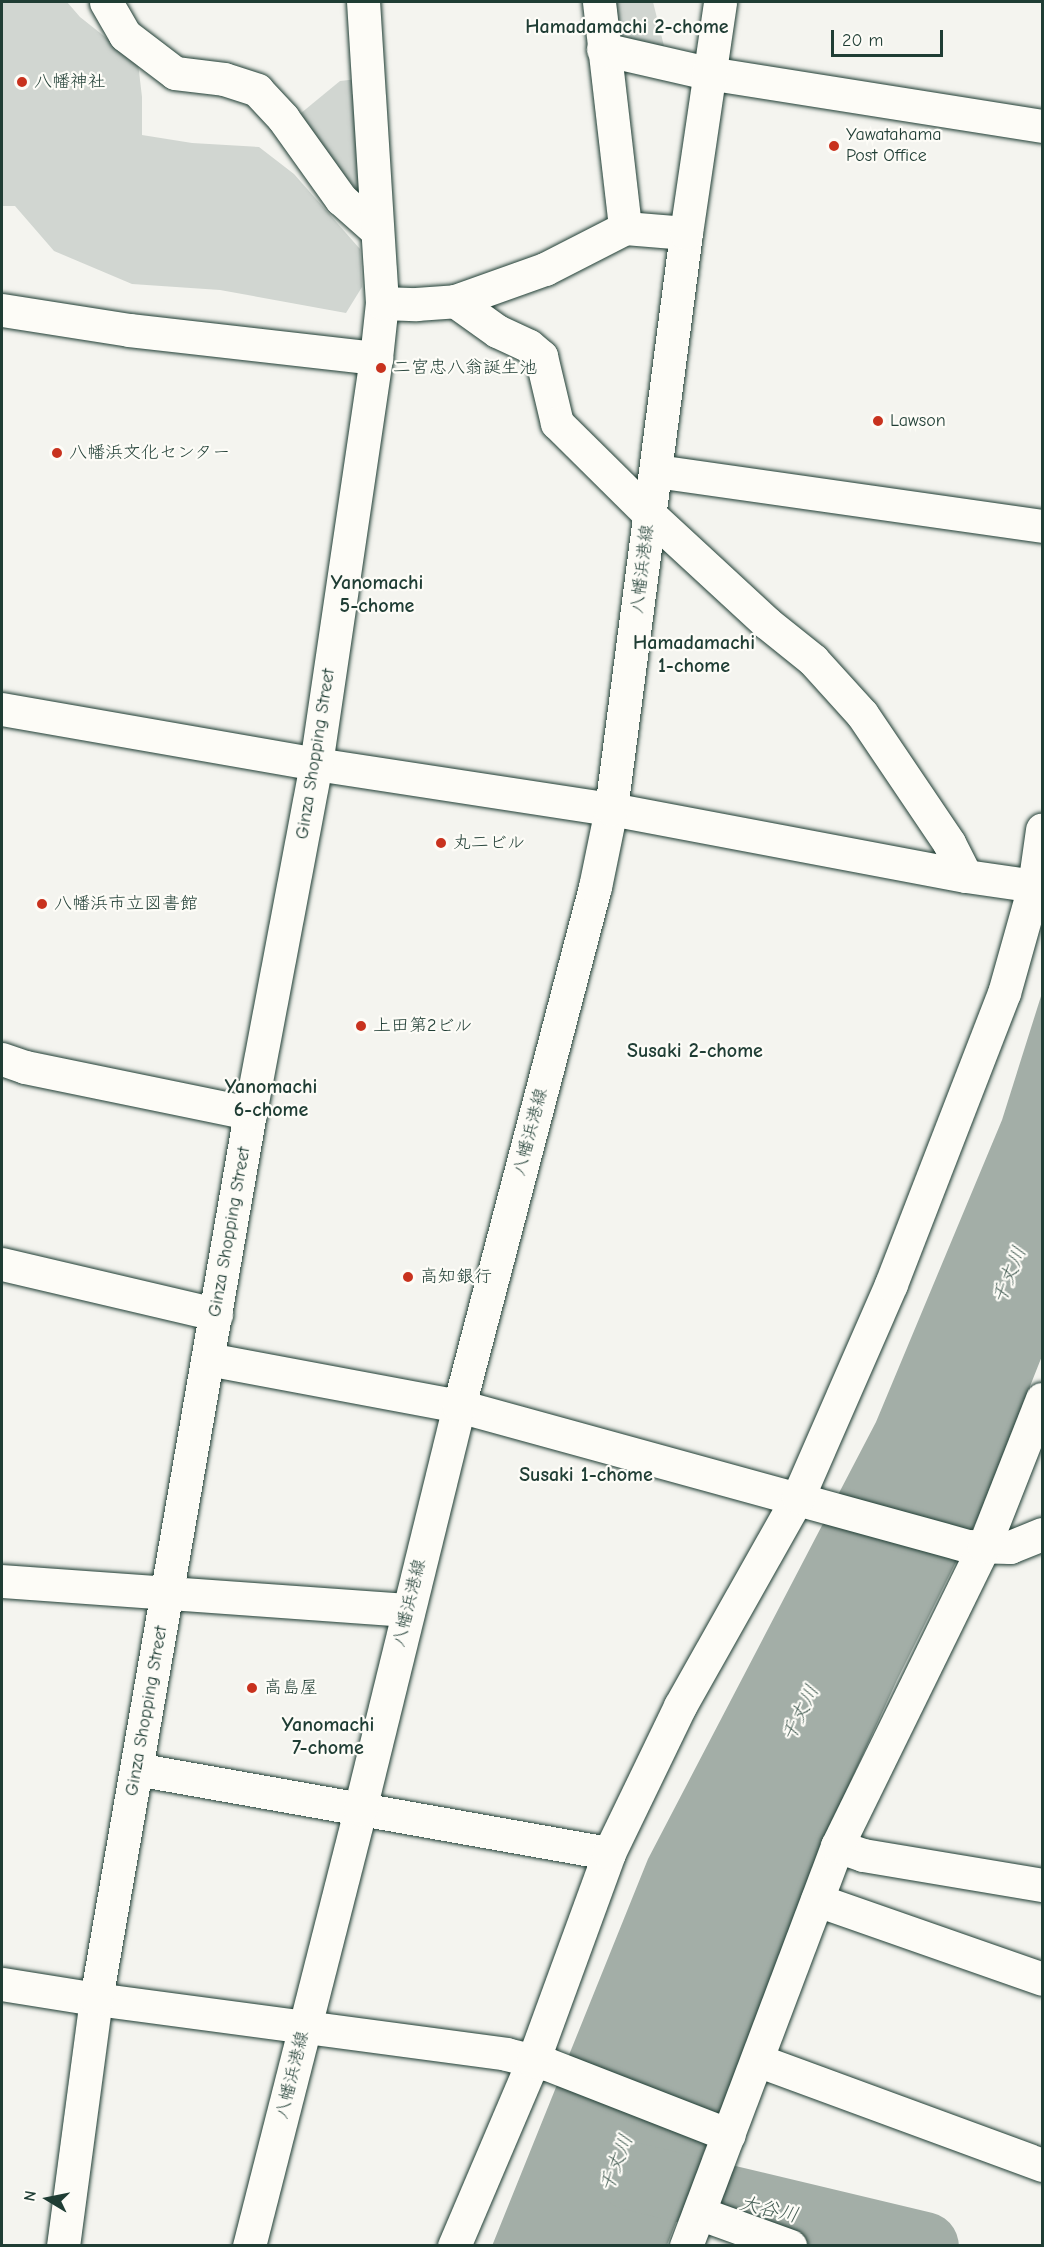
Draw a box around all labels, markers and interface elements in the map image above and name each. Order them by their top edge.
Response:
district label: Hamadamachi 2-chome [525,14,729,38]
scale bar [834,18,946,56]
text: 20 m [842,30,883,51]
place label: 八幡神社 [34,71,106,93]
marker: 八幡神社 [15,75,29,89]
place label: Yawatahama Post Office [846,125,942,168]
marker: Yawatahama Post Office [827,139,841,153]
place label: 二宮忠八翁誕生池 [393,357,537,379]
marker: 二宮忠八翁誕生池 [374,361,388,375]
place label: Lawson [890,410,946,432]
marker: Lawson [871,414,885,428]
place label: 八幡浜文化センター [69,442,231,464]
marker: 八幡浜文化センター [50,446,64,460]
street label: 八幡浜港線 [627,523,659,615]
district label: Yanomachi 5-chome [331,570,423,617]
district label: Hamadamachi 1-chome [633,630,755,677]
street label: Ginza Shopping Street [292,667,340,841]
place label: 丸二ビル [453,832,525,854]
marker: 丸二ビル [434,836,448,850]
place label: 八幡浜市立図書館 [54,893,198,915]
marker: 八幡浜市立図書館 [35,897,49,911]
place label: 上田第2ビル [373,1015,472,1037]
marker: 上田第2ビル [354,1019,368,1033]
district label: Susaki 2-chome [627,1038,763,1062]
district label: Yanomachi 6-chome [225,1074,317,1121]
street label: 八幡浜港線 [509,1086,553,1178]
street label: Ginza Shopping Street [204,1145,256,1319]
water label: 千丈川 [987,1243,1031,1307]
place label: 高知銀行 [420,1266,492,1288]
marker: 高知銀行 [401,1270,415,1284]
district label: Susaki 1-chome [519,1462,653,1486]
street label: 八幡浜港線 [389,1557,431,1649]
street label: Ginza Shopping Street [121,1624,173,1798]
place label: 高島屋 [264,1677,318,1699]
marker: 高島屋 [245,1681,259,1695]
water label: 千丈川 [776,1681,824,1745]
district label: Yanomachi 7-chome [282,1713,374,1760]
street label: 八幡浜港線 [272,2029,314,2121]
water label: 千丈川 [594,2131,638,2195]
north arrow [18,2169,78,2229]
text: N [21,2189,40,2203]
water label: 大谷川 [737,2191,801,2227]

